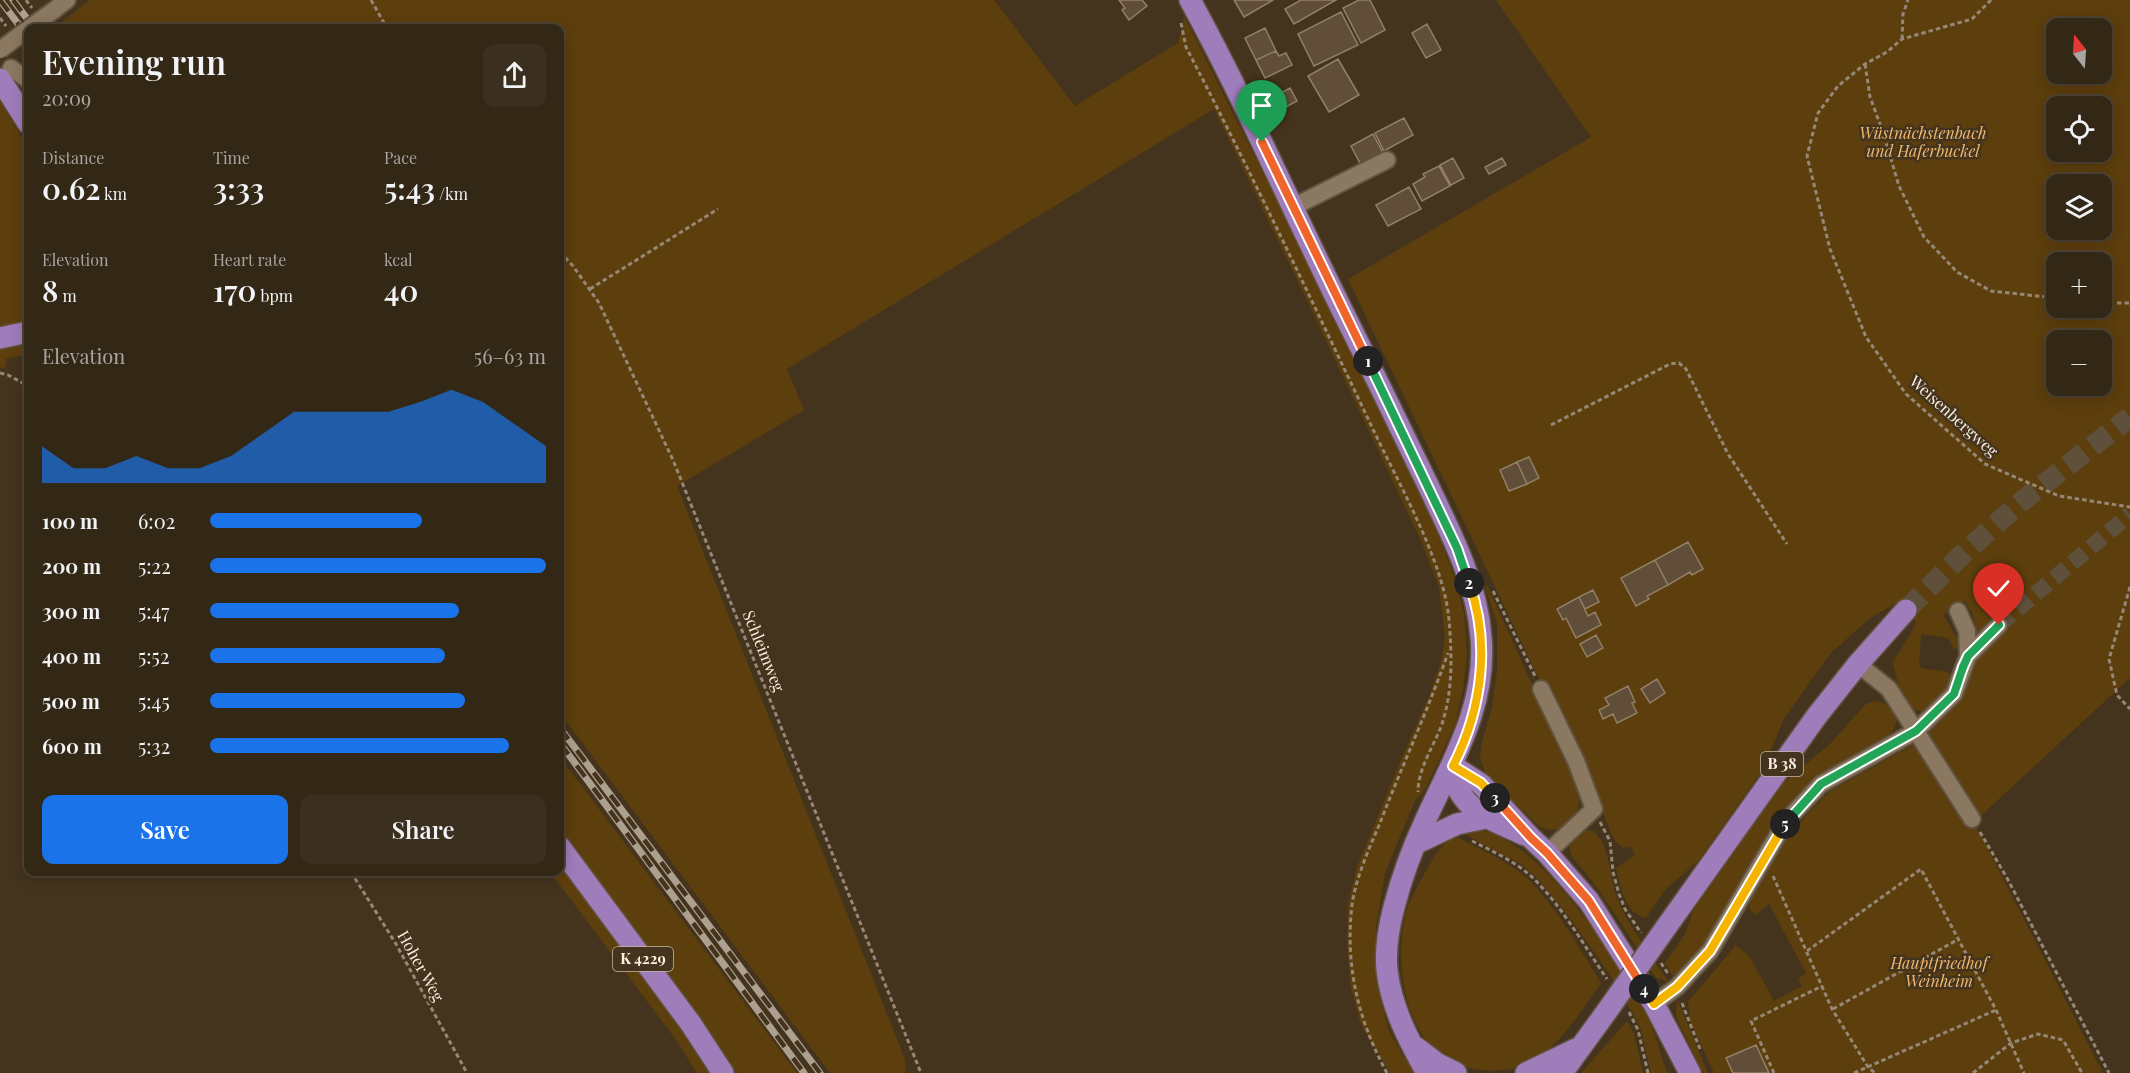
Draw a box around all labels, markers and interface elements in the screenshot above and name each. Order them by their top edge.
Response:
north arrow [2046,18,2112,84]
map controls [2046,18,2112,396]
text: Evening run [42,39,226,83]
button: share [483,44,546,107]
pin [1236,80,1287,142]
text: 20:09 [42,84,91,111]
icon: arrive [1245,89,1278,122]
button: locate [2046,96,2112,162]
park label: Wüstnächstenbach und Haferbuckel [1859,122,1987,161]
text: Distance [42,147,104,168]
text: Time [213,147,250,168]
text: Pace [384,147,417,168]
text: 0.62 [42,168,101,208]
text: 3:33 [213,168,264,208]
text: 5:43 [384,168,435,208]
button: layers [2046,174,2112,240]
text: km [101,183,127,204]
text: /km [435,183,468,204]
text: Elevation [42,249,109,270]
text: Heart rate [213,249,286,270]
text: kcal [384,249,413,270]
button: + [2046,252,2112,318]
text: 8 [42,270,58,310]
text: 170 [213,270,256,310]
text: 40 [384,270,418,310]
text: m [58,285,77,306]
text: bpm [256,285,293,306]
button: − [2046,330,2112,396]
text: Elevation [42,342,125,369]
text: 56–63 m [474,342,546,369]
pin: 1 [1353,346,1383,376]
text: 1 [1365,350,1371,371]
street label: Weisenbergweg [1905,370,2003,461]
text: 100 m [42,507,98,534]
text: 6:02 [138,507,175,534]
text: 200 m [42,552,101,579]
text: 5:22 [138,552,171,579]
pin [1973,563,2024,625]
pin: 2 [1454,568,1484,598]
text: 2 [1465,572,1473,593]
icon: check [1982,572,2015,605]
text: 300 m [42,597,100,624]
text: 5:47 [138,597,169,624]
street label: Schleimweg [739,607,790,695]
text: 400 m [42,642,101,669]
text: 5:52 [138,642,170,669]
text: 500 m [42,687,100,714]
text: 5:45 [138,687,170,714]
text: 600 m [42,732,102,759]
text: 5:32 [138,732,170,759]
road number: B 38 [1761,752,1803,776]
pin: 3 [1480,783,1510,813]
text: 3 [1491,787,1499,808]
button: Save [42,795,288,864]
button: Share [300,795,546,864]
pin: 5 [1770,809,1800,839]
text: 5 [1781,813,1789,834]
street label: Hoher Weg [393,927,450,1005]
road number: K 4229 [613,947,673,971]
park label: Hauptfriedhof Weinheim [1889,952,1990,991]
pin: 4 [1629,974,1659,1004]
text: 4 [1640,978,1648,999]

